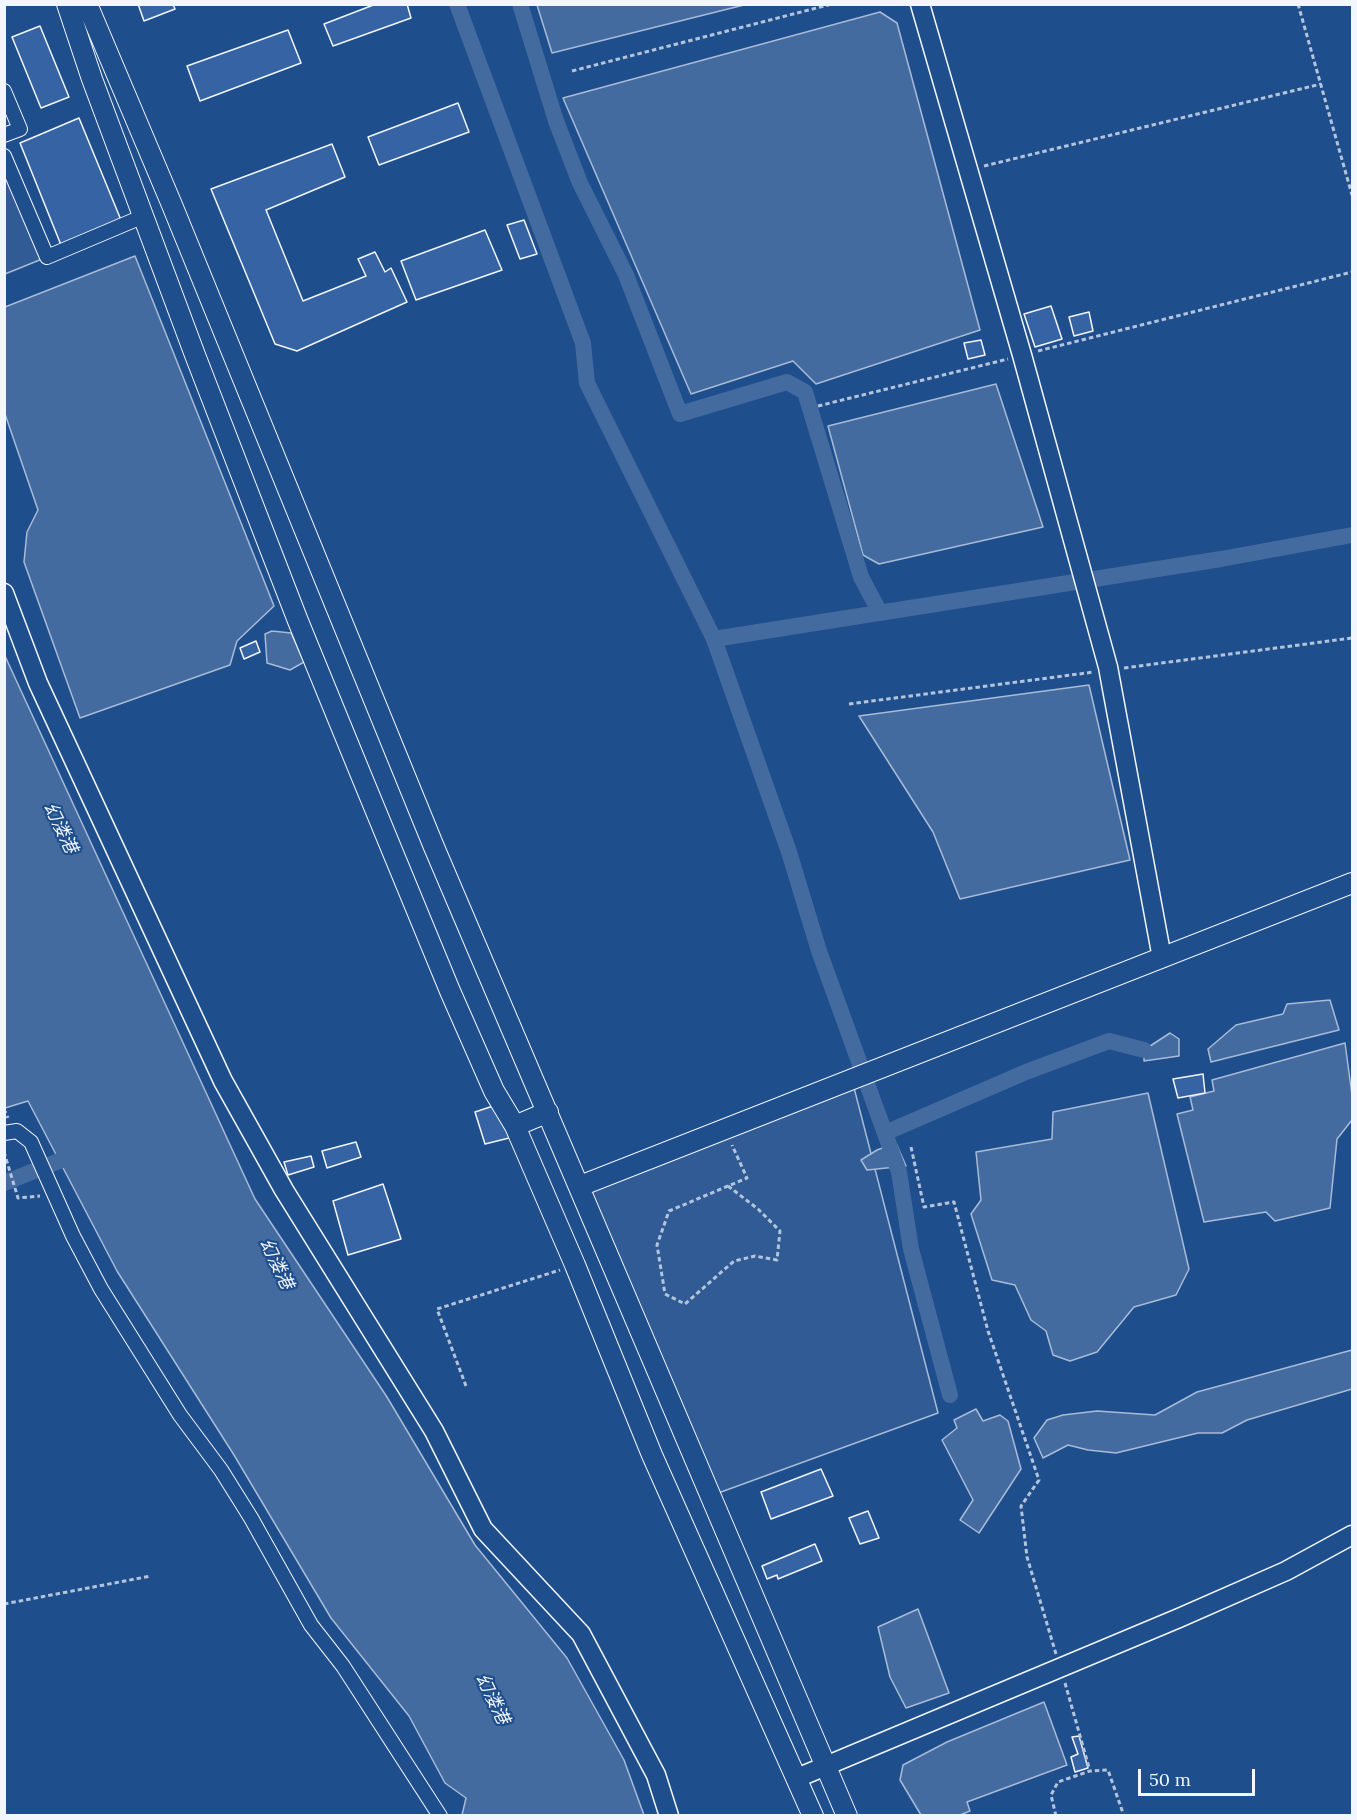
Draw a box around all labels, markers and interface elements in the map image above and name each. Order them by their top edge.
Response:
water label: 幻溇港 [38,799,82,857]
water label: 幻溇港 [254,1235,298,1293]
water label: 幻溇港 [470,1670,514,1728]
scale bar [1141,1757,1258,1795]
text: 50 m [1149,1768,1191,1791]

